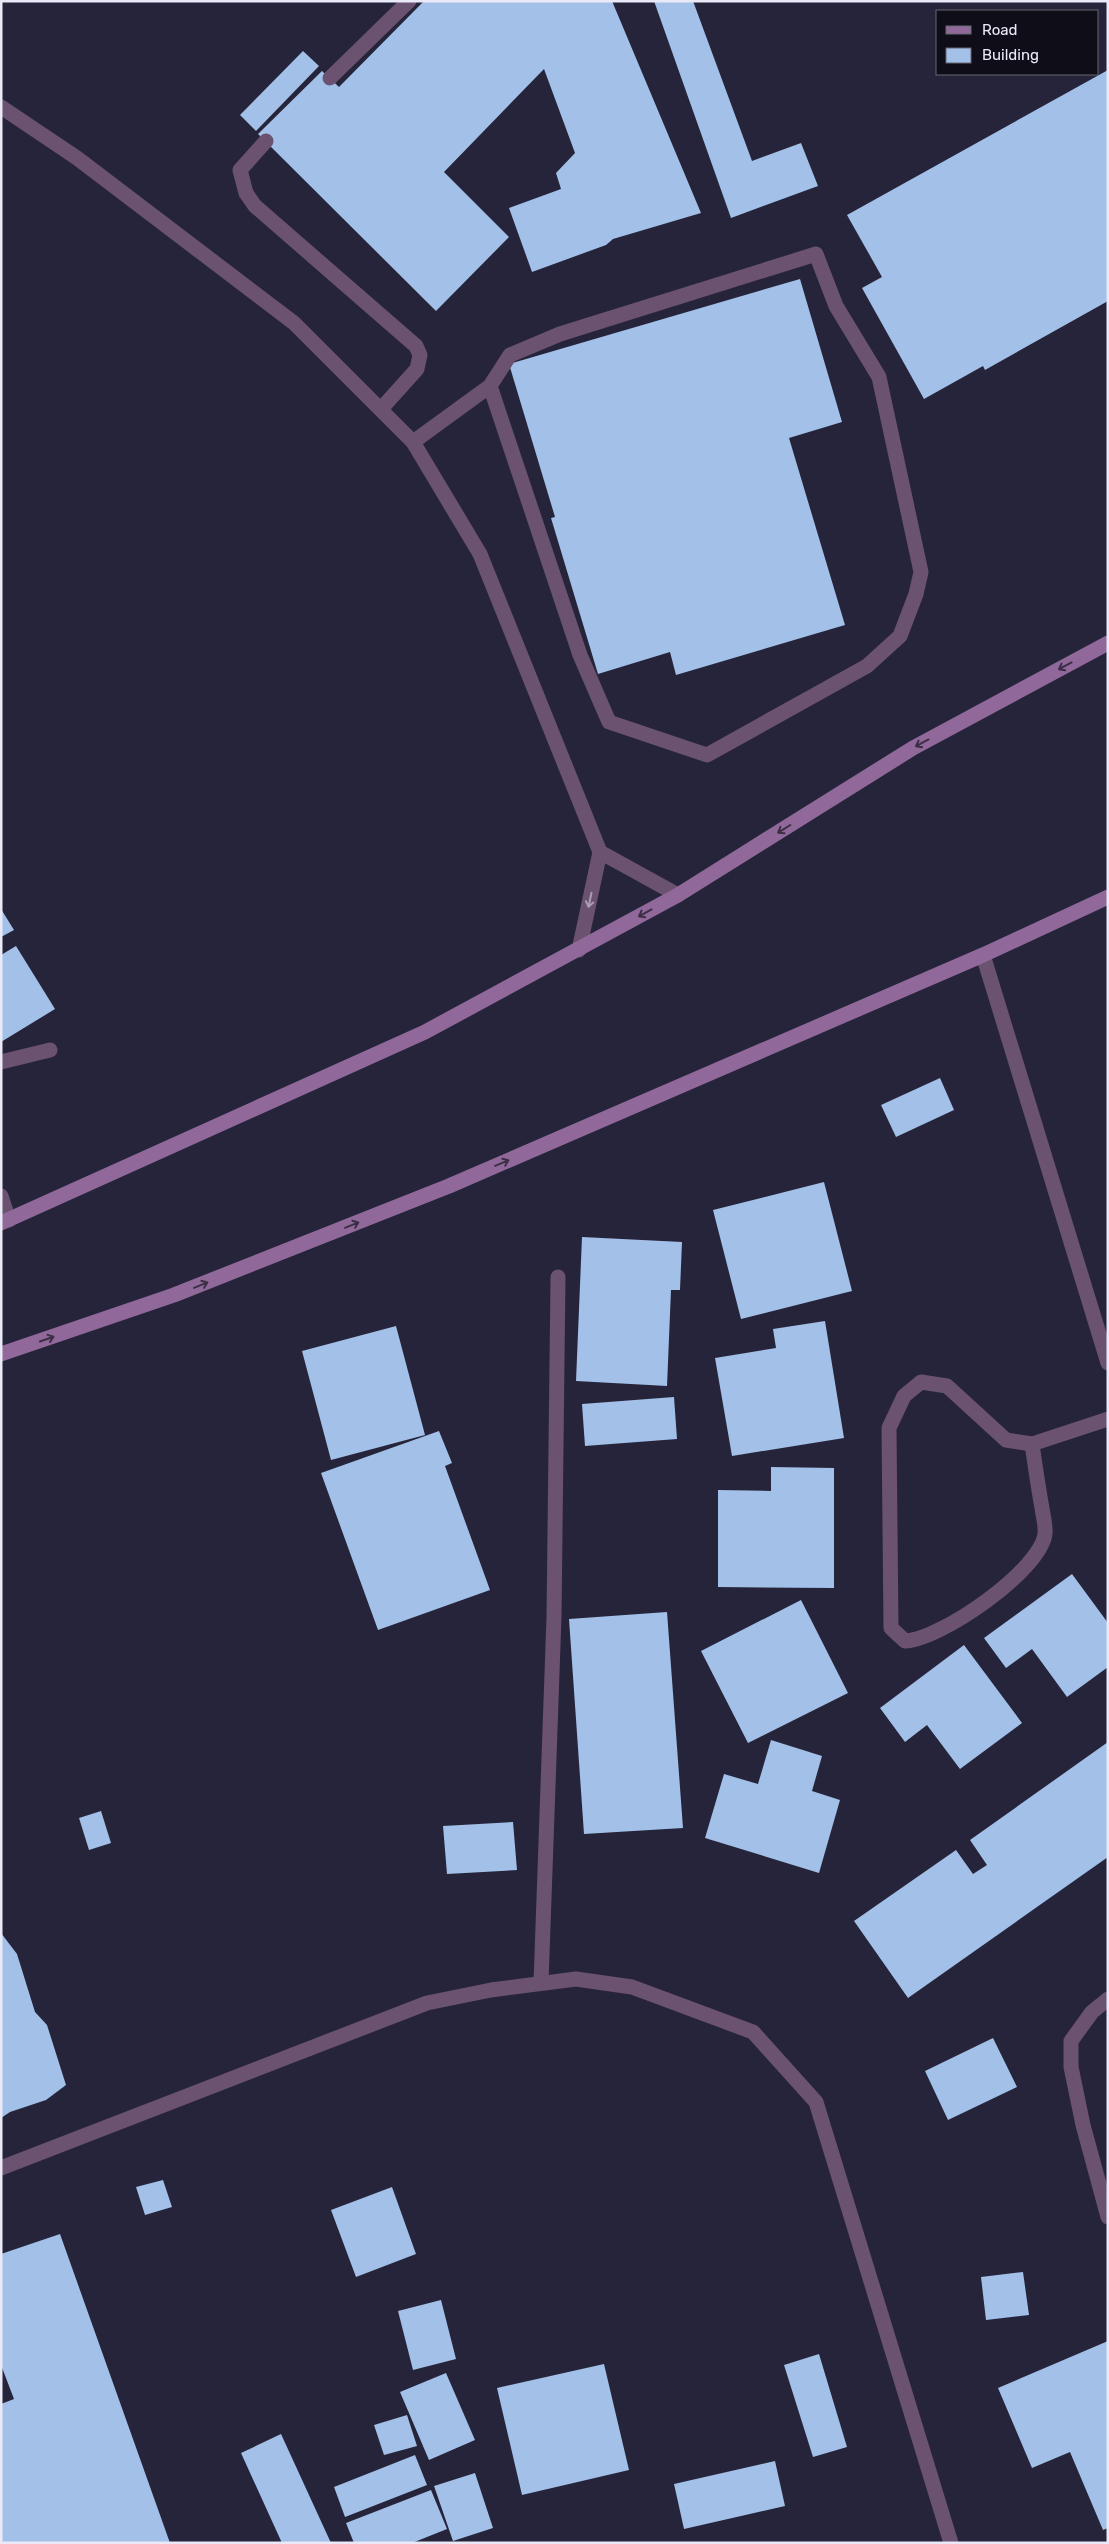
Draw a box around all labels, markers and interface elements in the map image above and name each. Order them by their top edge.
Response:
legend [936,10,1099,75]
text: Road [982,21,1018,39]
text: Building [982,46,1039,64]
one-way arrow [1058,662,1073,671]
one-way arrow [915,739,930,748]
one-way arrow [777,824,791,834]
one-way arrow [584,892,594,908]
one-way arrow [639,909,653,919]
one-way arrow [494,1158,509,1168]
one-way arrow [344,1219,359,1228]
one-way arrow [193,1280,208,1289]
one-way arrow [39,1334,55,1343]

